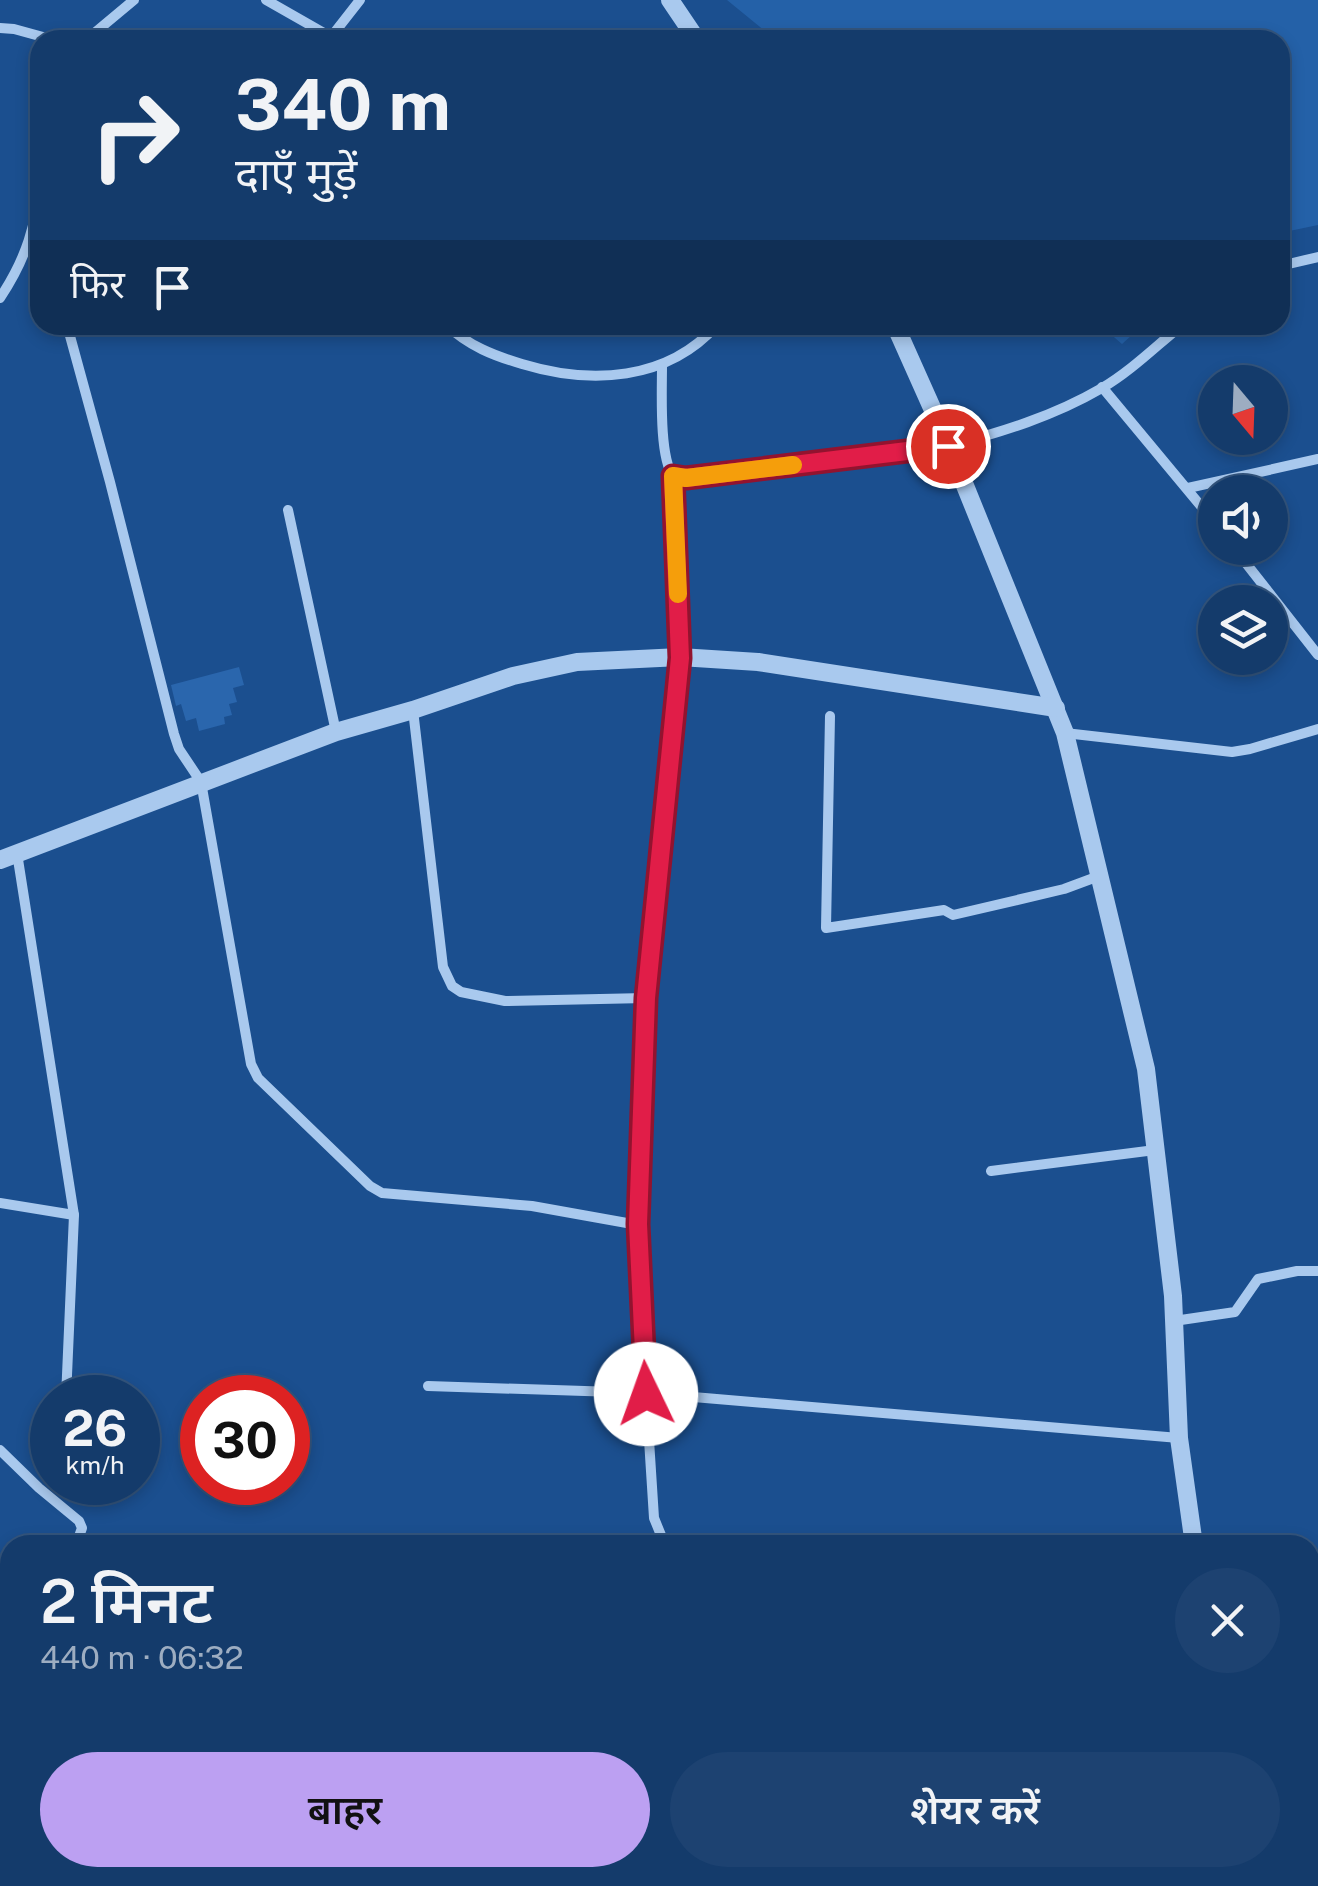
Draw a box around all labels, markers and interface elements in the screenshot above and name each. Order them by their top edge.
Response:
text: 340 m [235,63,451,146]
icon: right [70,70,200,200]
text: दाएँ मुड़ें [235,147,357,200]
icon: arrive [145,260,200,315]
text: फिर [70,262,125,307]
north arrow [1198,365,1288,455]
map controls [1198,365,1288,675]
pin [906,404,991,489]
icon: arrive [921,419,976,474]
button: sound [1198,475,1288,565]
button: layers [1198,585,1288,675]
position arrow [594,1342,698,1446]
speed limit sign: 30 [180,1375,310,1505]
text: 26 [63,1398,127,1457]
text: km/h [66,1450,124,1480]
text: 2 मिनट [40,1566,213,1637]
button: close [1175,1568,1280,1673]
text: 440 m · 06:32 [40,1639,244,1676]
button: बाहर [40,1752,650,1867]
button: शेयर करें [670,1752,1280,1867]

